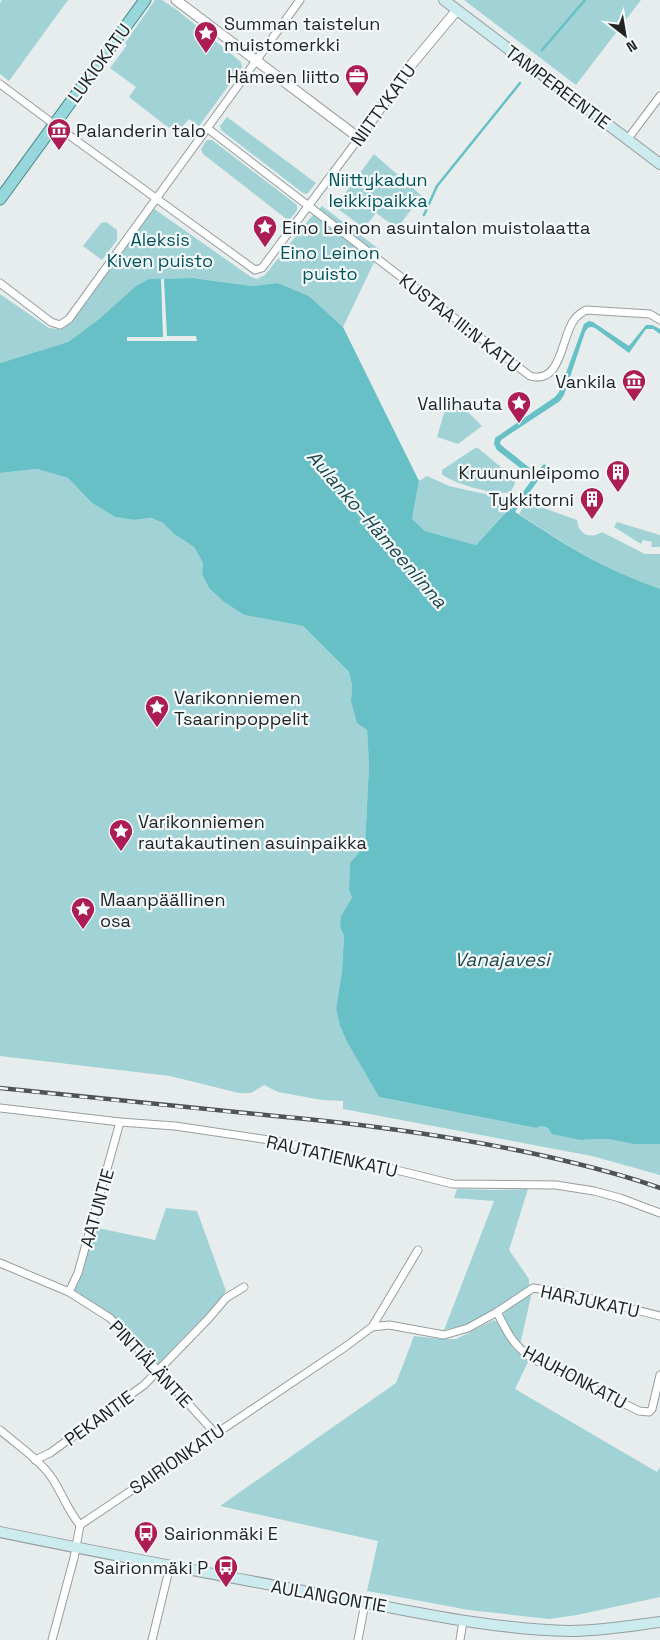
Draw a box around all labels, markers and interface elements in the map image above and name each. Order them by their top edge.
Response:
north arrow [600,10,650,60]
place label: Summan taistelun muistomerkki [224,12,380,56]
street label: LUKIOKATU [63,19,135,107]
place icon: Summan taistelun muistomerkki [193,20,219,54]
text: N [623,36,640,56]
street label: TAMPEREENTIE [501,40,615,134]
street label: NIITTYKATU [345,59,421,151]
office icon: Hämeen liitto [344,63,370,97]
place label: Hämeen liitto [227,65,340,88]
museum icon: Palanderin talo [46,117,72,151]
place label: Palanderin talo [76,119,206,142]
park label: Niittykadun leikkipaikka [328,168,428,212]
place icon: Eino Leinon asuintalon muistolaatta [252,214,278,248]
place label: Eino Leinon asuintalon muistolaatta [282,216,590,239]
park label: Aleksis Kiven puisto [107,228,213,272]
park label: Eino Leinon puisto [280,241,380,285]
street label: KUSTAA III:N KATU [395,268,525,378]
museum icon: Vankila [621,368,647,402]
place label: Vankila [555,370,616,393]
place icon: Vallihauta [506,390,532,424]
place label: Vallihauta [417,392,502,415]
water label: Aulanko–Hämeenlinna [302,445,452,613]
building icon: Kruununleipomo [605,459,631,493]
place label: Kruununleipomo [458,461,600,484]
building icon: Tykkitorni [579,486,605,520]
place label: Tykkitorni [489,488,574,511]
place label: Varikonniemen Tsaarinpoppelit [174,686,309,730]
place icon: Varikonniemen Tsaarinpoppelit [144,694,170,728]
place label: Varikonniemen rautakautinen asuinpaikka [138,810,367,854]
place icon: Varikonniemen rautakautinen asuinpaikka [108,818,134,852]
place label: Maanpäällinen osa [100,888,226,932]
place icon: Maanpäällinen osa [70,896,96,930]
water label: Vanajavesi [454,947,552,972]
street label: RAUTATIENKATU [264,1130,400,1182]
street label: AATUNTIE [75,1166,119,1250]
street label: HARJUKATU [538,1279,642,1323]
street label: PINTIÄLÄNTIE [104,1315,198,1413]
street label: HAUHONKATU [519,1340,631,1414]
street label: PEKANTIE [60,1385,138,1451]
street label: SAIRIONKATU [125,1419,229,1499]
bus stop icon: Sairionmäki E [133,1520,159,1554]
place label: Sairionmäki E [164,1522,278,1545]
bus stop icon: Sairionmäki P [213,1554,239,1588]
place label: Sairionmäki P [93,1556,208,1579]
street label: AULANGONTIE [269,1575,389,1617]

